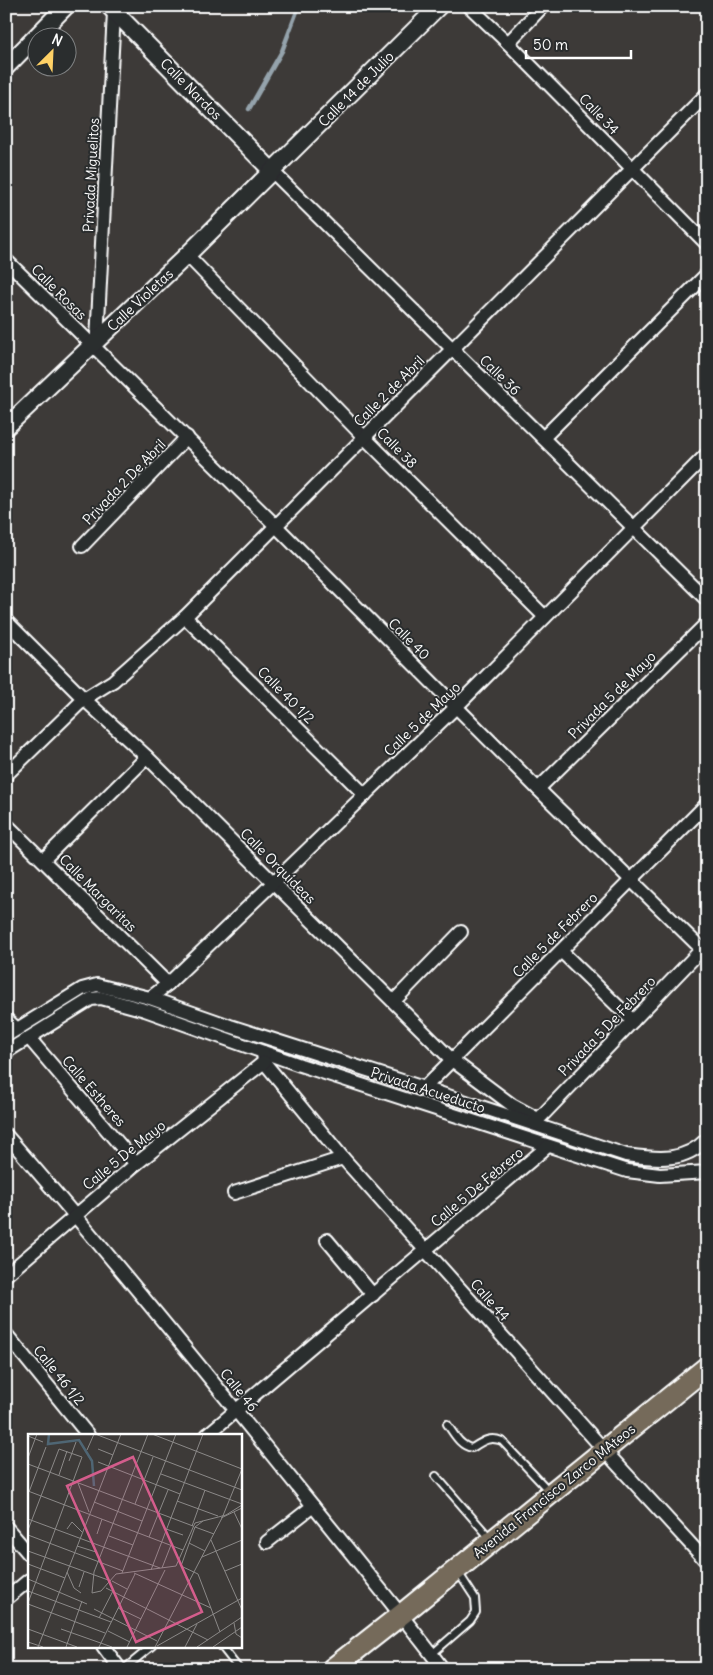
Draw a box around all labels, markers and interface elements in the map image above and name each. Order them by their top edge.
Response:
north arrow [28,28,78,78]
scale bar [526,28,630,60]
text: N [49,30,65,50]
text: 50 m [533,35,568,54]
street label: Calle 14 de Julio [314,47,398,131]
street label: Calle Nardos [156,54,226,124]
street label: Calle 34 [575,90,623,138]
street label: Privada Miguelitos [79,117,103,233]
street label: Calle Rosas [27,260,91,324]
street label: Calle Violetas [103,265,177,335]
street label: Calle 36 [476,351,524,399]
street label: Calle 2 de Abril [350,352,428,430]
street label: Calle 38 [373,424,421,472]
street label: Privada 2 De Abril [79,435,169,529]
street label: Calle 40 [384,614,434,664]
street label: Privada 5 de Mayo [564,647,660,743]
street label: Calle 40 1/2 [254,663,318,727]
street label: Calle 5 de Mayo [380,678,464,760]
street label: Calle Orquídeas [236,824,320,908]
street label: Calle Margaritas [55,850,141,936]
street label: Calle 5 de Febrero [509,888,602,981]
street label: Privada 5 De Febrero [555,972,660,1080]
street label: Calle Estheres [58,1052,130,1130]
street label: Privada Acueducto [368,1063,488,1117]
street label: Calle 5 De Mayo [79,1116,169,1194]
street label: Calle 5 De Febrero [427,1143,527,1231]
street label: Calle 44 [466,1275,514,1325]
street label: Calle 46 1/2 [29,1341,89,1409]
street label: Calle 46 [216,1365,262,1415]
street label: Avenida Francisco Zarco MAteos [469,1420,639,1562]
inset map [28,1434,241,1648]

